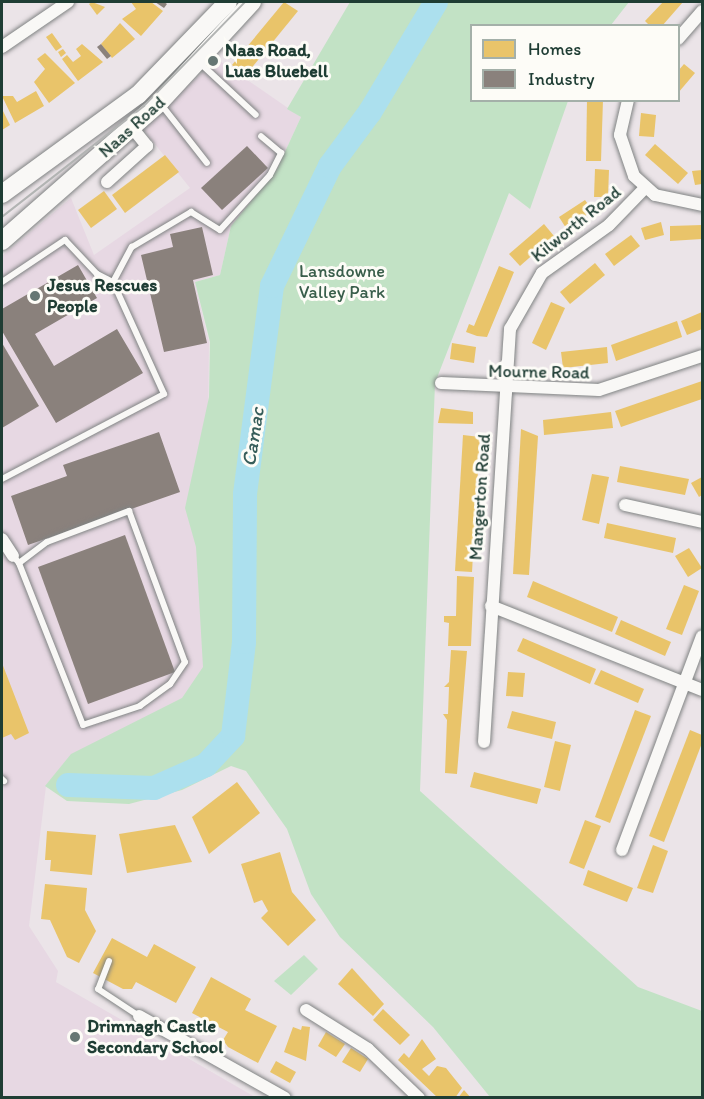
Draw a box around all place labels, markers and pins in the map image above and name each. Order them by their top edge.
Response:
place label: Naas Road, Luas Bluebell [225,40,328,82]
marker: Naas Road, Luas Bluebell [206,54,220,68]
place label: Jesus Rescues People [47,275,156,318]
marker: Jesus Rescues People [28,289,42,303]
place label: Drimnagh Castle Secondary School [87,1016,223,1058]
marker: Drimnagh Castle Secondary School [68,1030,82,1044]

